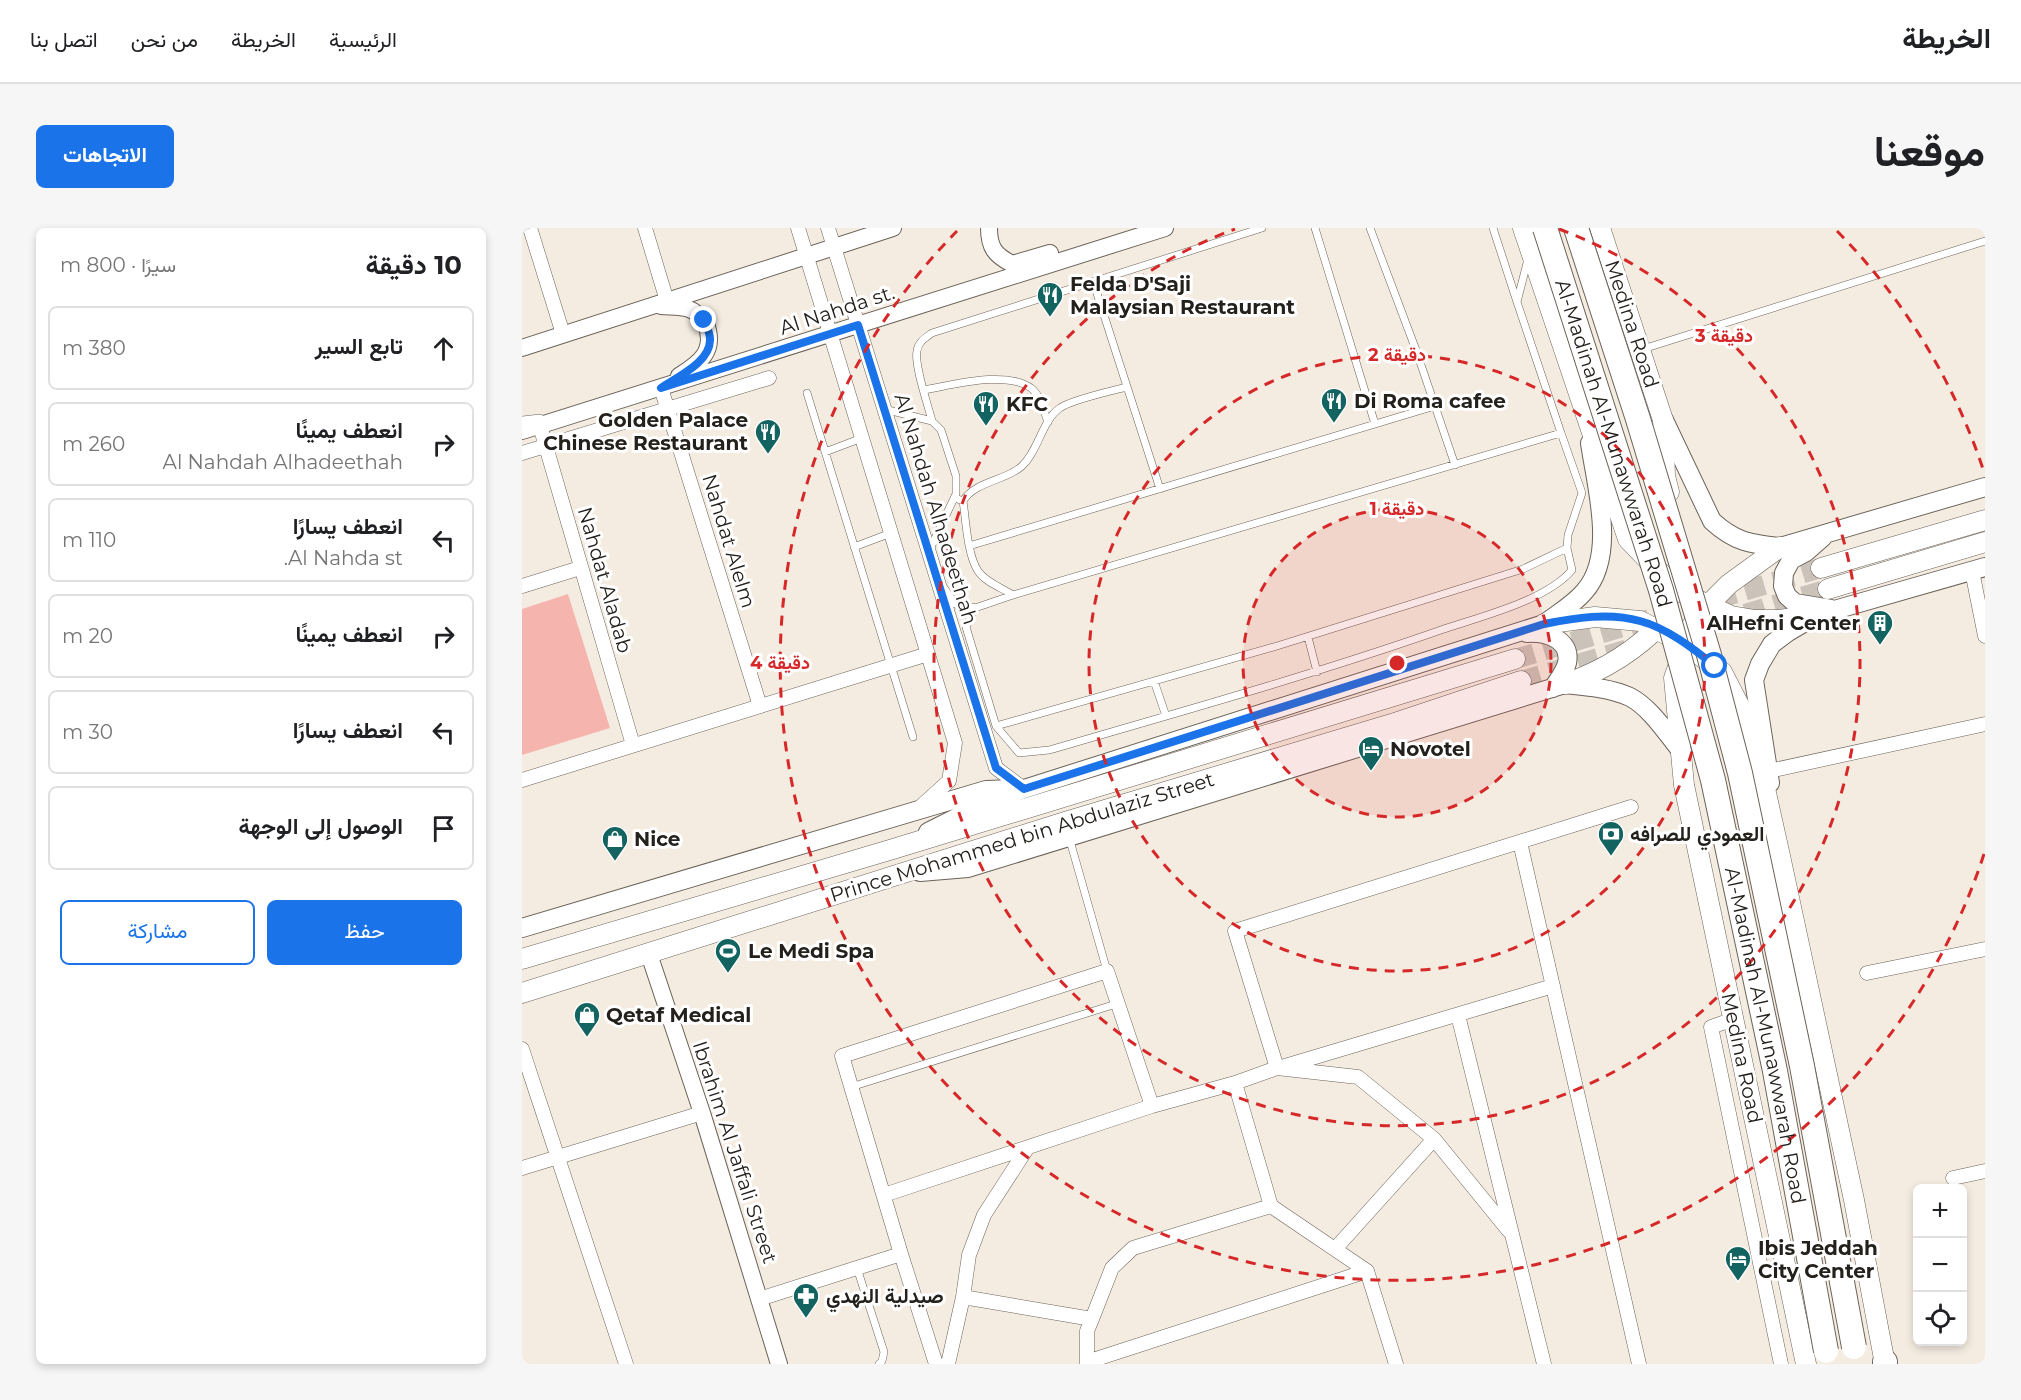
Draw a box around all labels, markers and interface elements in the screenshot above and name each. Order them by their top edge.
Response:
text: الخريطة [1902,21,1991,55]
text: اتصل بنا [30,27,98,52]
text: من نحن [131,27,198,52]
text: الخريطة [231,27,296,52]
text: الرئيسية [329,27,397,52]
button: الاتجاهات [36,125,174,188]
text: موقعنا [1874,125,1985,177]
text: 10 دقيقة [365,249,462,281]
text: سيرًا · 800 m [60,253,176,277]
street label: Medina Road [1600,257,1664,391]
place label: Felda D'Saji Malaysian Restaurant [1070,272,1295,319]
street label: Al-Madinah Al-Munawwarah Road [1550,276,1677,610]
street label: Al Nahda st. [776,280,898,340]
restaurant icon: Felda D'Saji Malaysian Restaurant [1035,280,1065,318]
route end [690,306,716,332]
text: 3 دقيقة [1694,325,1753,347]
icon: ahead [427,332,460,365]
text: تابع السير [315,333,403,360]
text: 380 m [62,336,126,360]
text: 2 دقيقة [1368,344,1426,366]
restaurant icon: Di Roma cafee [1319,386,1349,424]
restaurant icon: KFC [971,389,1001,427]
place label: Di Roma cafee [1354,389,1506,413]
street label: Al Nahdah Alhadeethah [889,391,983,627]
place label: KFC [1006,392,1048,416]
place label: Golden Palace Chinese Restaurant [543,408,748,455]
text: انعطف يمينًا [295,417,403,444]
restaurant icon: Golden Palace Chinese Restaurant [753,417,783,455]
icon: right [427,428,460,461]
text: 260 m [62,432,125,456]
text: Al Nahdah Alhadeethah [163,450,403,474]
street label: Nahdat Alelm [697,471,761,611]
text: 1 دقيقة [1370,498,1424,520]
street label: Nahdat Aladab [573,504,637,656]
text: انعطف يسارًا [293,513,403,540]
icon: left [427,524,460,557]
text: 110 m [62,528,116,552]
text: Al Nahda st. [284,546,403,570]
building icon: AlHefni Center [1865,608,1895,646]
place label: AlHefni Center [1705,611,1860,635]
icon: right [427,620,460,653]
text: انعطف يمينًا [295,621,403,648]
text: 20 m [62,624,113,648]
text: 4 دقيقة [750,652,810,674]
route start [1701,652,1727,678]
centre of rings [1387,653,1407,673]
icon: left [427,716,460,749]
text: انعطف يسارًا [293,717,403,744]
text: 30 m [62,720,113,744]
hotel icon: Novotel [1356,734,1386,772]
place label: Novotel [1390,737,1471,761]
street label: Prince Mohammed bin Abdulaziz Street [827,767,1217,907]
icon: arrive [427,812,460,845]
text: الوصول إلى الوجهة [238,813,403,840]
bank icon: العمودي للصرافه [1596,819,1626,857]
place label: العمودي للصرافه [1630,822,1765,851]
shop icon: Nice [600,824,630,862]
place label: Nice [634,827,680,851]
street label: Al-Madinah Al-Munawwarah Road [1720,865,1811,1206]
button: مشاركة [60,900,255,965]
button: حفظ [267,900,462,965]
sports icon: Le Medi Spa [713,936,743,974]
place label: Le Medi Spa [748,939,874,963]
street label: Medina Road [1716,990,1768,1126]
shop icon: Qetaf Medical [572,1000,602,1038]
place label: Qetaf Medical [606,1003,751,1027]
street label: Ibrahim Al Jaffali Street [688,1038,782,1266]
map controls [1913,1184,1967,1346]
button: + [1913,1184,1967,1238]
place label: Ibis Jeddah City Center [1758,1236,1878,1283]
button: − [1913,1238,1967,1292]
hotel icon: Ibis Jeddah City Center [1723,1244,1753,1282]
pharmacy icon: صيدلية النهدي [791,1281,821,1319]
place label: صيدلية النهدي [826,1284,944,1313]
button: locate [1913,1292,1967,1346]

